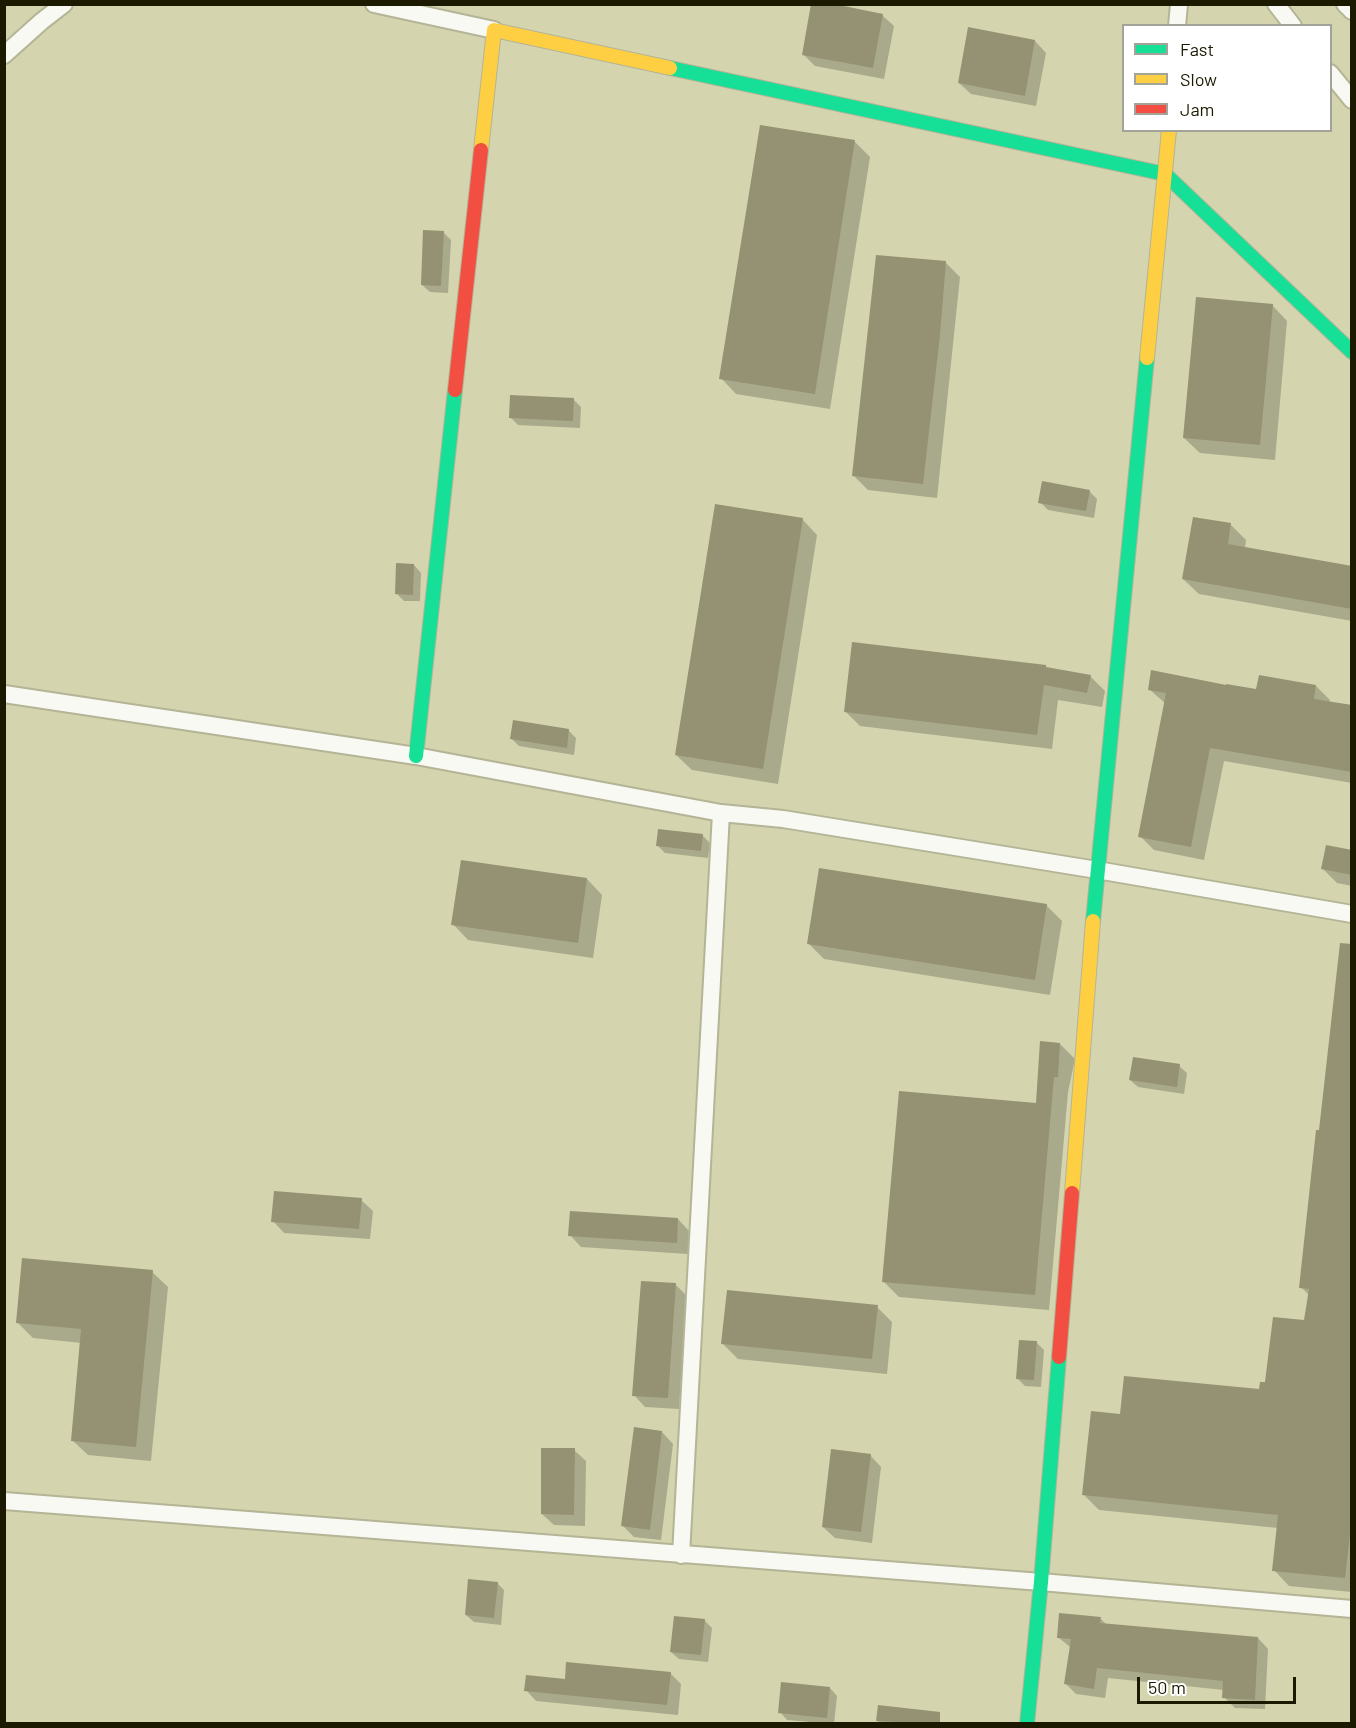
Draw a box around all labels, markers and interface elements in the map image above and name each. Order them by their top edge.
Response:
legend [1122,24,1332,132]
text: Fast [1180,38,1214,60]
text: Slow [1180,68,1217,90]
text: Jam [1180,98,1214,120]
scale bar [1140,1665,1299,1703]
text: 50 m [1148,1676,1186,1698]

